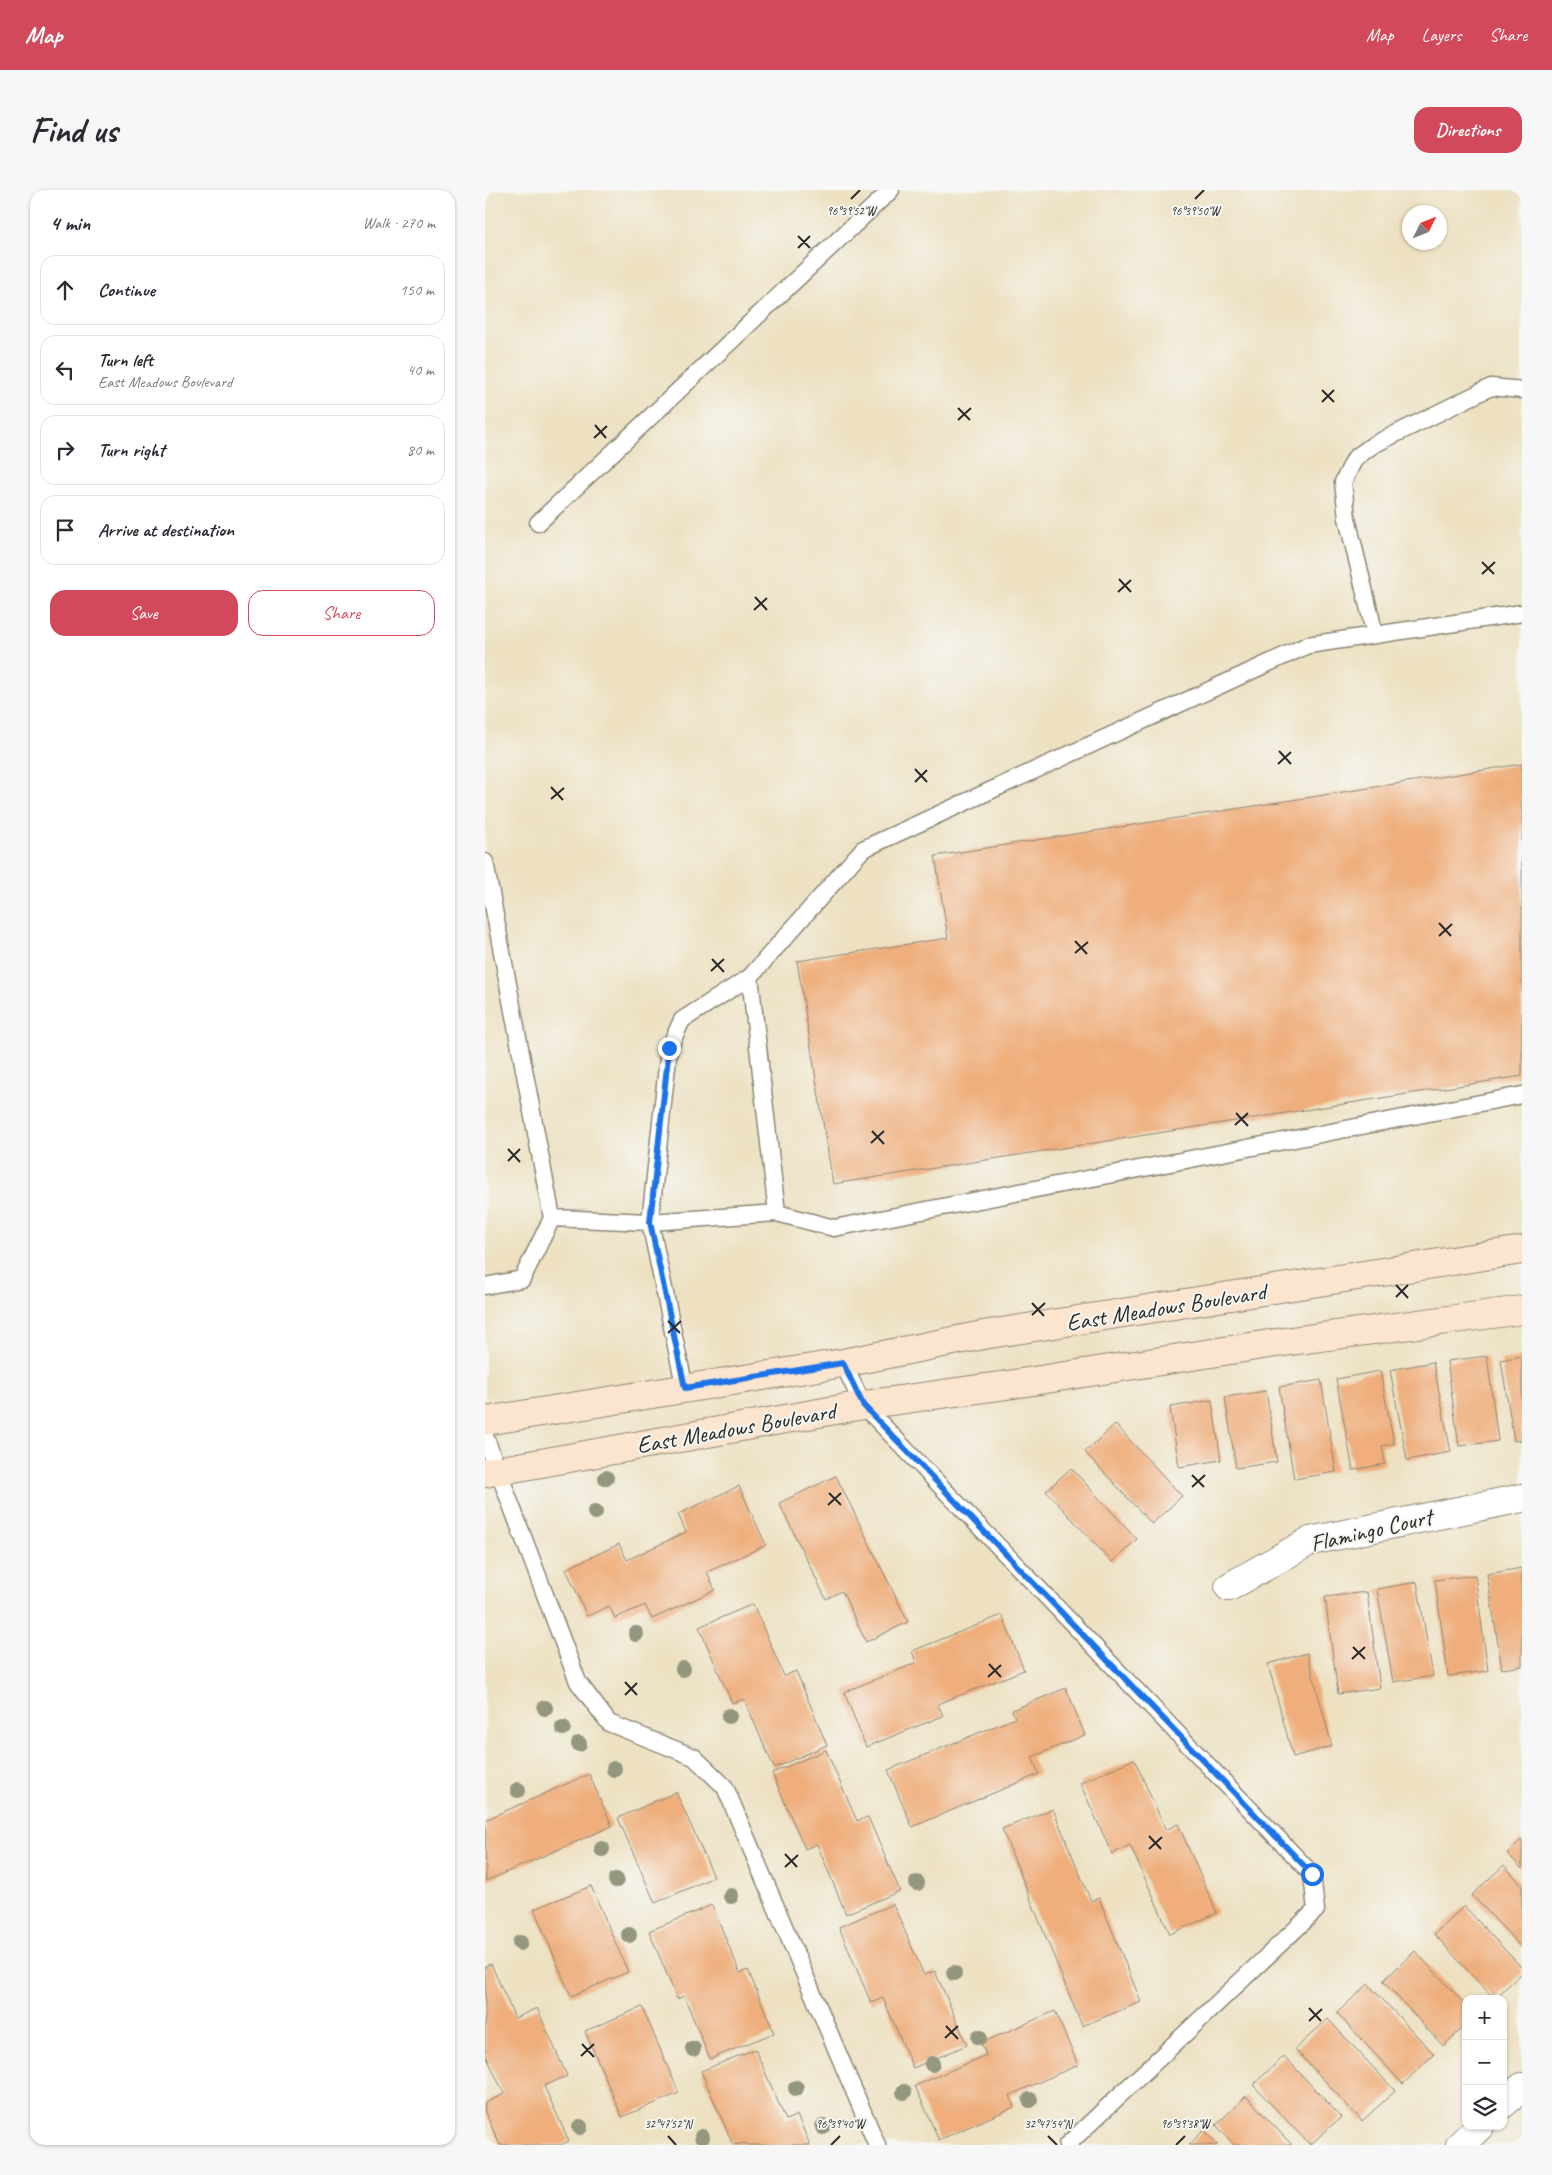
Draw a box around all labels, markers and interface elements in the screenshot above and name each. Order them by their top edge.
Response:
text: Map [25,20,62,50]
text: Map [1366,24,1394,46]
text: Layers [1422,24,1461,46]
text: Share [1489,24,1527,46]
button: Directions [1414,107,1522,153]
text: Find us [30,108,117,153]
text: 96°39'52"W [827,203,878,219]
text: 96°39'50"W [1171,203,1222,219]
north arrow [1402,205,1447,250]
text: 4 min [50,210,90,236]
text: Walk · 270 m [363,213,435,233]
icon: ahead [51,276,79,304]
text: Continue [98,278,155,302]
text: 150 m [400,280,434,300]
text: Turn left [98,348,153,372]
icon: left [51,356,79,384]
text: 40 m [407,360,434,380]
text: East Meadows Boulevard [98,372,232,392]
icon: right [51,436,79,464]
text: Turn right [98,438,165,462]
text: 80 m [407,440,434,460]
icon: arrive [51,516,79,544]
text: Arrive at destination [98,518,234,542]
button: Save [50,590,238,636]
button: Share [248,590,435,636]
route end [658,1037,681,1060]
street label: East Meadows Boulevard [1064,1276,1271,1338]
street label: East Meadows Boulevard [634,1395,841,1460]
street label: Flamingo Court [1307,1501,1438,1559]
route start [1301,1863,1324,1886]
map controls [1462,1995,1507,2130]
button: + [1462,1995,1507,2040]
button: − [1462,2040,1507,2085]
button: layers [1462,2085,1507,2130]
text: 32°47'52"N [644,2116,693,2132]
text: 96°39'40"W [816,2116,867,2132]
text: 32°47'54"N [1024,2116,1073,2132]
text: 96°39'38"W [1161,2116,1212,2132]

